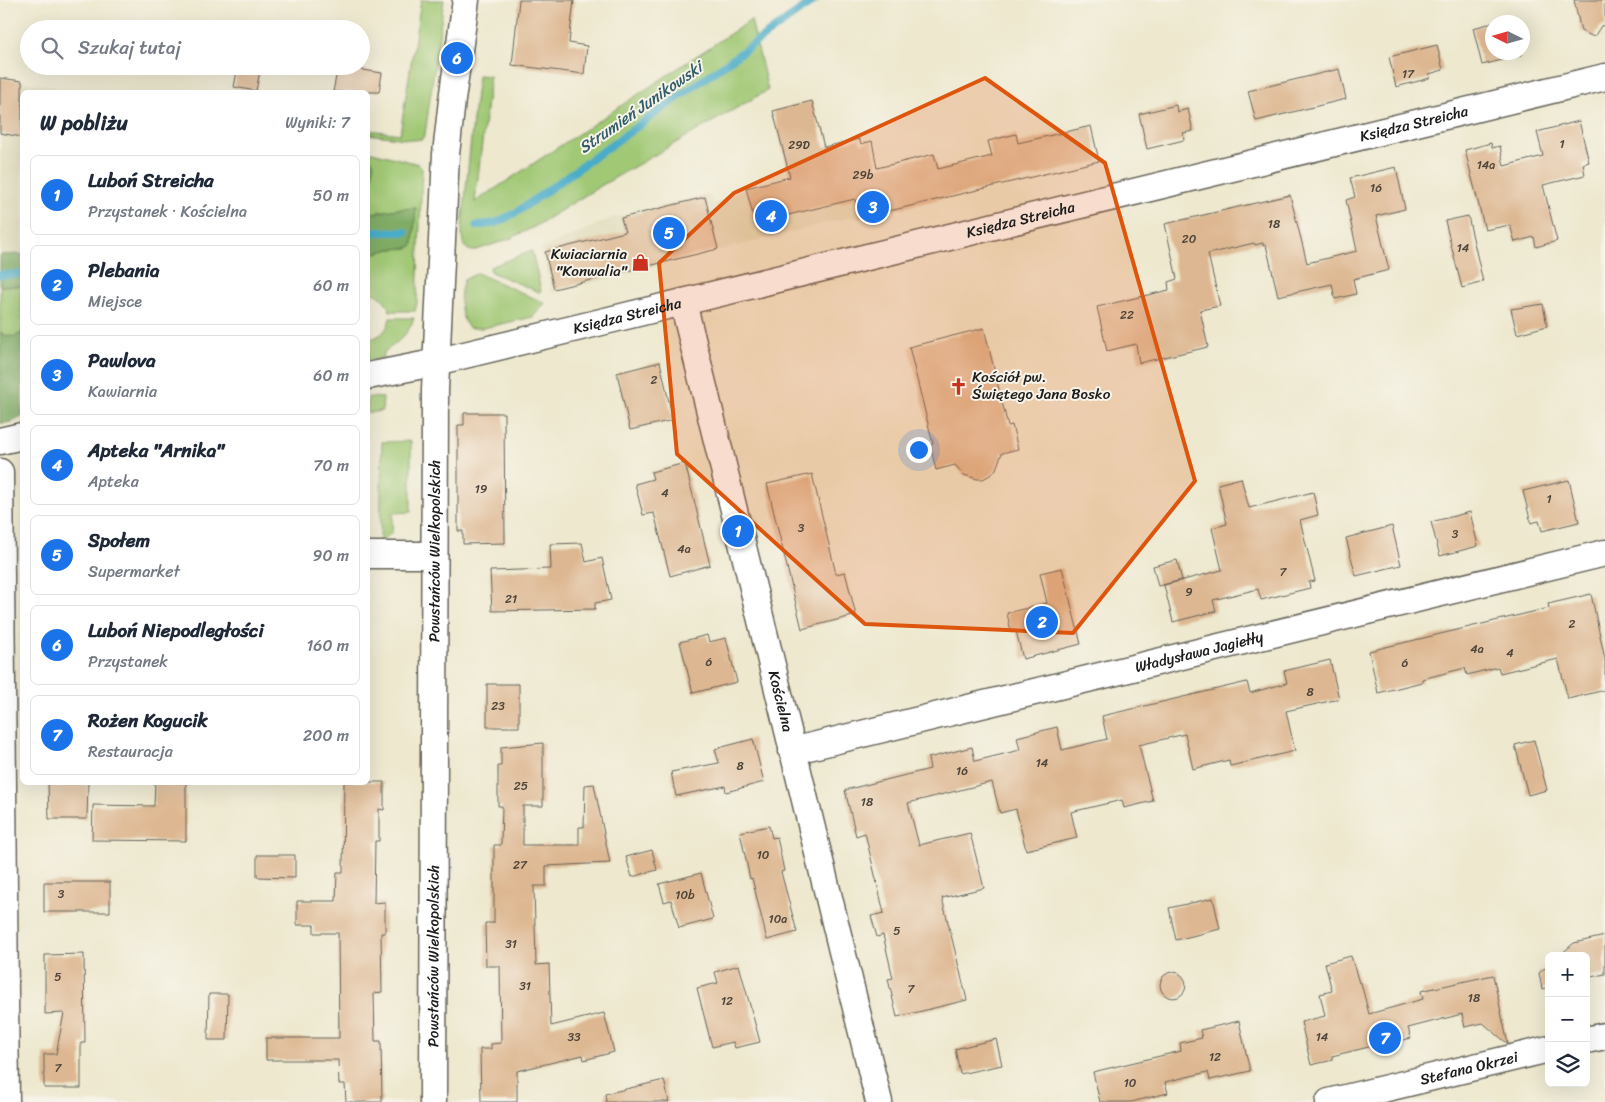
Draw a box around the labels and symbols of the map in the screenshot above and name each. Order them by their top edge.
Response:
north arrow [1485,15,1530,60]
pin: 6 [441,39,473,77]
water label: Strumień Junikowski [572,52,711,161]
house number: 17 [1402,63,1415,85]
street label: Księdza Streicha [1357,98,1471,149]
house number: 1 [1559,133,1565,155]
house number: 29D [788,134,811,156]
house number: 14a [1477,154,1495,176]
house number: 29b [853,164,874,186]
house number: 16 [1370,177,1382,199]
pin: 3 [857,188,889,226]
street label: Księdza Streicha [964,194,1078,245]
pin: 4 [755,197,787,235]
house number: 18 [1268,213,1280,235]
pin: 5 [653,214,685,252]
house number: 20 [1182,228,1197,250]
house number: 14 [1457,237,1470,259]
place label: Kwiaciarnia "Konwalia" [551,241,628,284]
shop icon: Kwiaciarnia "Konwalia" [631,253,651,273]
street label: Księdza Streicha [570,290,684,341]
house number: 22 [1120,304,1134,326]
place label: Kościół pw. Świętego Jana Bosko [972,364,1111,407]
house number: 2 [651,369,658,391]
church icon: Kościół pw. Świętego Jana Bosko [948,376,968,396]
your location [906,437,932,463]
street label: Powstańców Wielkopolskich [421,460,448,642]
house number: 19 [475,478,487,500]
house number: 4 [661,482,669,504]
house number: 1 [1546,488,1552,510]
pin: 1 [722,512,754,550]
house number: 3 [798,517,805,539]
house number: 3 [1452,523,1459,545]
house number: 4a [677,538,691,560]
house number: 7 [1280,561,1288,583]
house number: 9 [1185,581,1193,603]
house number: 21 [505,588,517,610]
pin: 2 [1026,603,1058,641]
house number: 2 [1569,613,1576,635]
street label: Władysława Jagiełły [1132,624,1266,680]
house number: 4a [1470,638,1484,660]
house number: 4 [1506,642,1514,664]
house number: 6 [706,651,713,673]
house number: 6 [1402,652,1409,674]
street label: Kościelna [761,668,801,735]
house number: 8 [1306,681,1314,703]
house number: 23 [491,695,505,717]
house number: 14 [1036,752,1049,774]
house number: 8 [736,755,744,777]
house number: 16 [956,760,968,782]
house number: 25 [514,775,528,797]
house number: 18 [861,791,873,813]
house number: 10 [757,844,770,866]
house number: 27 [513,854,528,876]
street label: Powstańców Wielkopolskich [420,865,447,1047]
house number: 3 [58,883,65,905]
house number: 10b [675,884,695,906]
house number: 10a [769,908,787,930]
house number: 5 [893,920,901,942]
house number: 31 [505,933,517,955]
house number: 5 [54,966,62,988]
house number: 31 [519,975,531,997]
house number: 7 [908,978,916,1000]
house number: 18 [1468,987,1480,1009]
house number: 12 [721,990,733,1012]
pin: 7 [1369,1019,1401,1057]
house number: 33 [567,1026,581,1048]
house number: 14 [1316,1026,1329,1048]
street label: Stefana Okrzei [1417,1044,1522,1093]
house number: 12 [1209,1046,1221,1068]
house number: 7 [55,1057,63,1079]
house number: 10 [1124,1072,1137,1094]

